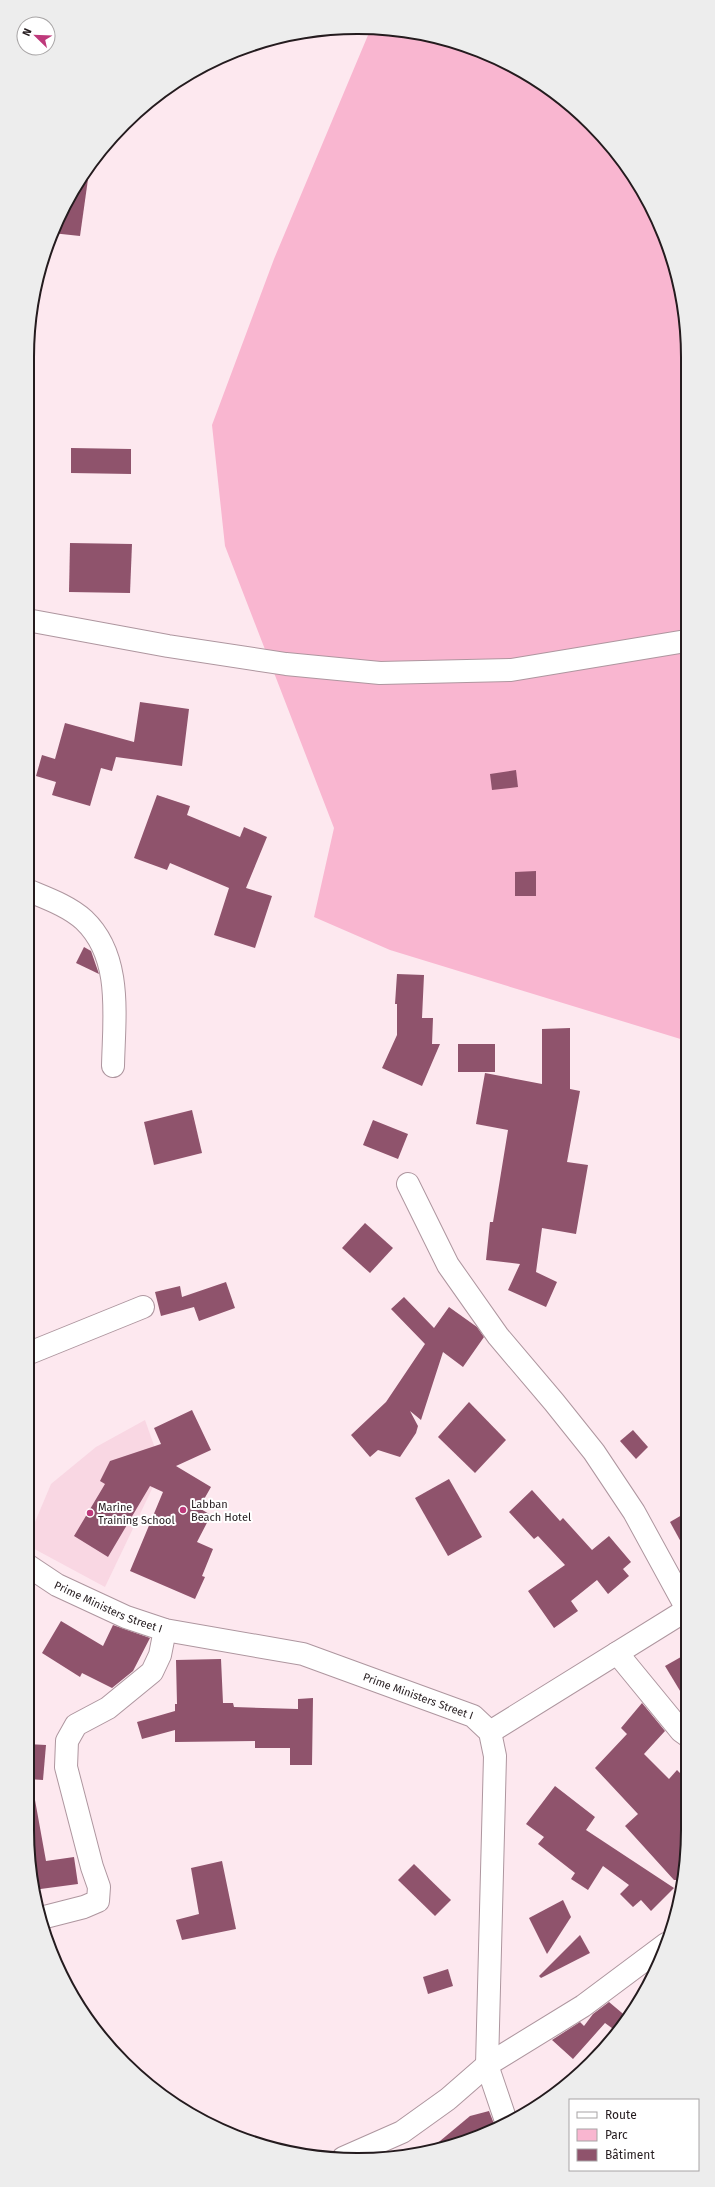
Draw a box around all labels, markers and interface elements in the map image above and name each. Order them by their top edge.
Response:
north arrow [16,16,56,56]
text: N [20,26,35,38]
place label: Labban Beach Hotel [191,1498,251,1524]
place label: Marine Training School [98,1501,175,1527]
marker: Labban Beach Hotel [178,1505,188,1515]
marker: Marine Training School [85,1508,95,1518]
street label: Prime Ministers Street I [52,1578,164,1635]
street label: Prime Ministers Street I [361,1670,475,1722]
legend [569,2099,699,2171]
text: Route [605,2108,637,2122]
text: Parc [605,2128,628,2142]
text: Bâtiment [605,2148,655,2162]

